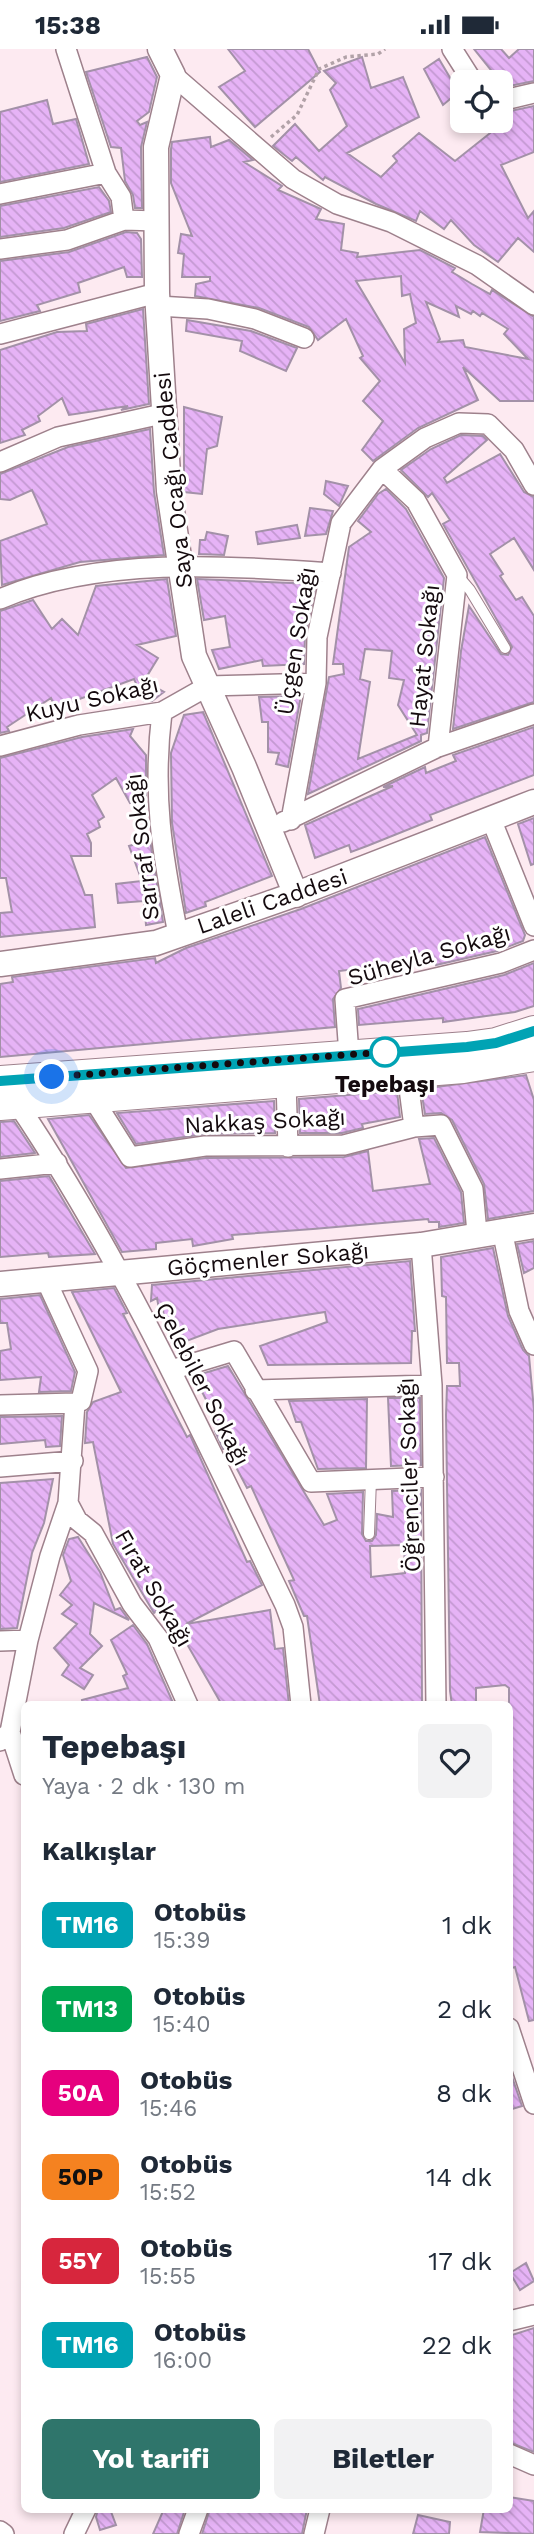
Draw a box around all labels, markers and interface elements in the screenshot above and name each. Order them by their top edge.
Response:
text: 15:38 [35,10,101,40]
map controls [450,70,513,133]
button: locate [450,70,513,133]
street label: Saya Ocağı Caddesi [149,371,198,589]
street label: Üçgen Sokağı [271,565,322,717]
street label: Hayat Sokağı [404,583,445,729]
street label: Kuyu Sokağı [23,671,161,728]
street label: Sarraf Sokağı [120,772,165,922]
street label: Laleli Caddesi [193,863,351,940]
street label: Süheyla Sokağı [345,919,513,992]
marker: Tepebaşı [370,1037,400,1067]
your location [34,1059,69,1094]
place label: Tepebaşı [335,1071,435,1098]
street label: Nakkaş Sokağı [184,1104,346,1139]
street label: Göçmenler Sokağı [166,1237,370,1282]
street label: Çelebiler Sokağı [150,1298,255,1470]
street label: Öğrenciler Sokağı [393,1377,426,1573]
street label: Fırat Sokağı [109,1525,198,1652]
button: heart [418,1724,492,1798]
text: Tepebaşı [42,1727,186,1766]
text: Yaya · 2 dk · 130 m [42,1773,246,1800]
text: Kalkışlar [42,1836,156,1866]
text: Otobüs [154,1897,246,1927]
text: 1 dk [442,1910,492,1940]
text: TM16 [56,1911,119,1939]
text: 15:39 [154,1927,210,1954]
text: Otobüs [153,1981,245,2011]
text: 2 dk [437,1994,492,2024]
text: TM13 [56,1995,118,2023]
text: 15:40 [153,2011,211,2038]
text: Otobüs [140,2065,232,2095]
text: 8 dk [436,2078,492,2108]
text: 50A [58,2079,103,2107]
text: 15:46 [140,2095,197,2122]
text: Otobüs [140,2149,232,2179]
text: 14 dk [426,2162,492,2192]
text: 50P [58,2163,103,2191]
text: 15:52 [140,2179,196,2206]
text: Otobüs [140,2233,232,2263]
text: 17 dk [428,2246,492,2276]
text: 55Y [59,2247,102,2275]
text: 15:55 [140,2263,196,2290]
text: Otobüs [154,2317,246,2347]
text: 22 dk [422,2330,492,2360]
text: TM16 [56,2331,119,2359]
text: 16:00 [154,2347,212,2374]
button: Yol tarifi [42,2419,260,2499]
button: Biletler [274,2419,492,2499]

